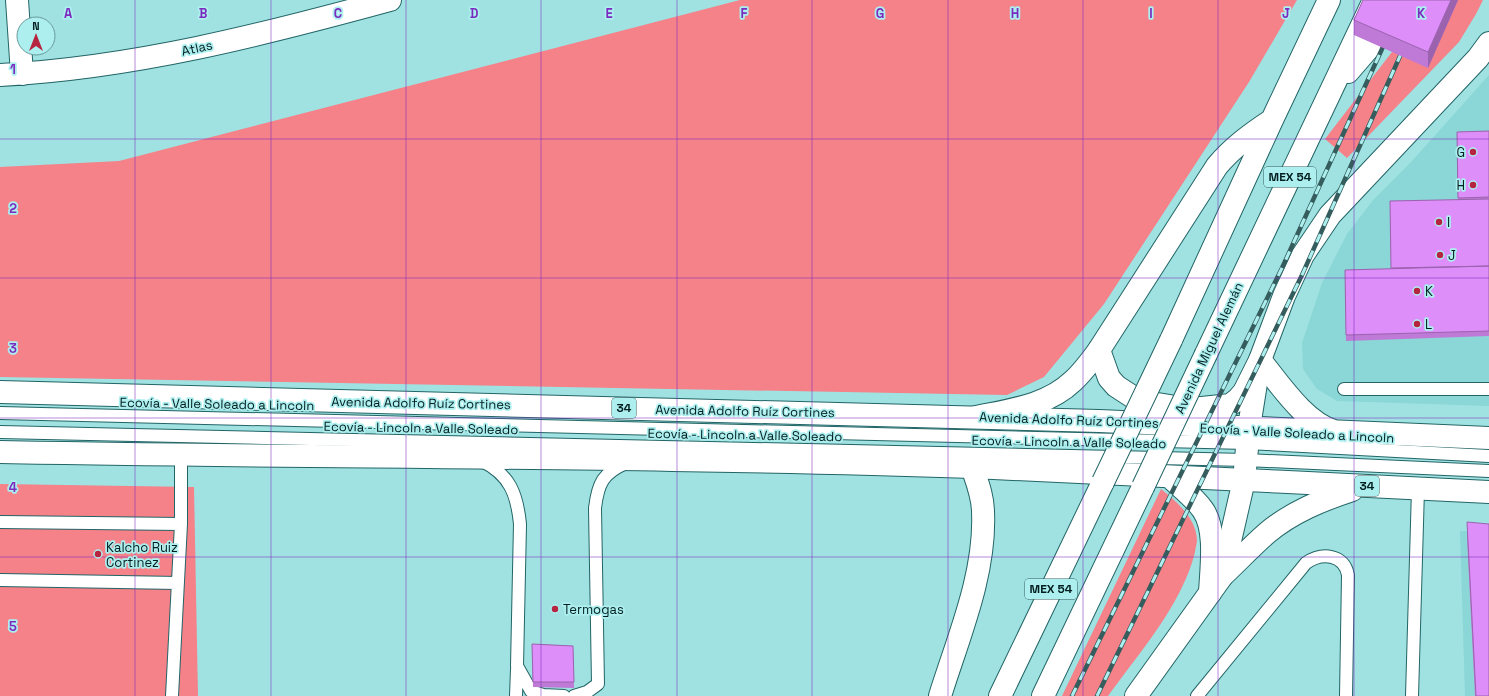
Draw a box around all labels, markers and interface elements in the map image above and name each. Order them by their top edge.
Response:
text: A [64,5,73,22]
text: B [199,5,208,22]
text: C [334,5,342,22]
text: D [470,5,479,22]
text: E [605,5,613,22]
text: F [741,5,748,22]
text: G [876,5,884,22]
text: H [1011,5,1019,22]
text: I [1149,5,1153,22]
text: J [1282,5,1290,22]
text: K [1417,5,1426,22]
north arrow [16,16,56,56]
text: N [32,19,40,33]
street label: Atlas [180,36,214,60]
text: 1 [10,61,16,78]
place label: G [1456,144,1465,161]
marker: G [1468,147,1478,157]
road number: MEX 54 [1264,167,1316,187]
place label: H [1456,177,1465,194]
marker: H [1468,180,1478,190]
text: 2 [9,200,17,217]
place label: I [1447,214,1450,231]
marker: I [1434,217,1444,227]
place label: J [1448,247,1456,264]
marker: J [1435,250,1445,260]
street label: Avenida Miguel Alemán [1171,280,1247,416]
place label: K [1425,283,1433,300]
marker: K [1412,286,1422,296]
place label: L [1425,316,1432,333]
marker: L [1412,319,1422,329]
text: 3 [9,340,17,357]
street label: Avenida Adolfo Ruíz Cortines [331,393,511,413]
street label: Ecovía - Valle Soleado a Lincoln [120,394,314,414]
road number: 34 [612,398,636,418]
street label: Avenida Adolfo Ruíz Cortines [655,401,835,421]
street label: Avenida Adolfo Ruíz Cortines [979,408,1159,432]
street label: Ecovía - Lincoln a Valle Soleado [324,418,518,438]
street label: Ecovía - Valle Soleado a Lincoln [1199,419,1395,447]
street label: Ecovía - Lincoln a Valle Soleado [648,425,842,445]
street label: Ecovía - Lincoln a Valle Soleado [972,432,1166,452]
road number: 34 [1355,476,1379,496]
text: 4 [9,479,17,496]
place label: Kalcho Ruiz Cortinez [106,539,178,571]
marker: Kalcho Ruiz Cortinez [93,549,103,559]
road number: MEX 54 [1025,579,1077,599]
place label: Termogas [563,601,624,618]
marker: Termogas [550,604,560,614]
text: 5 [9,618,17,635]

